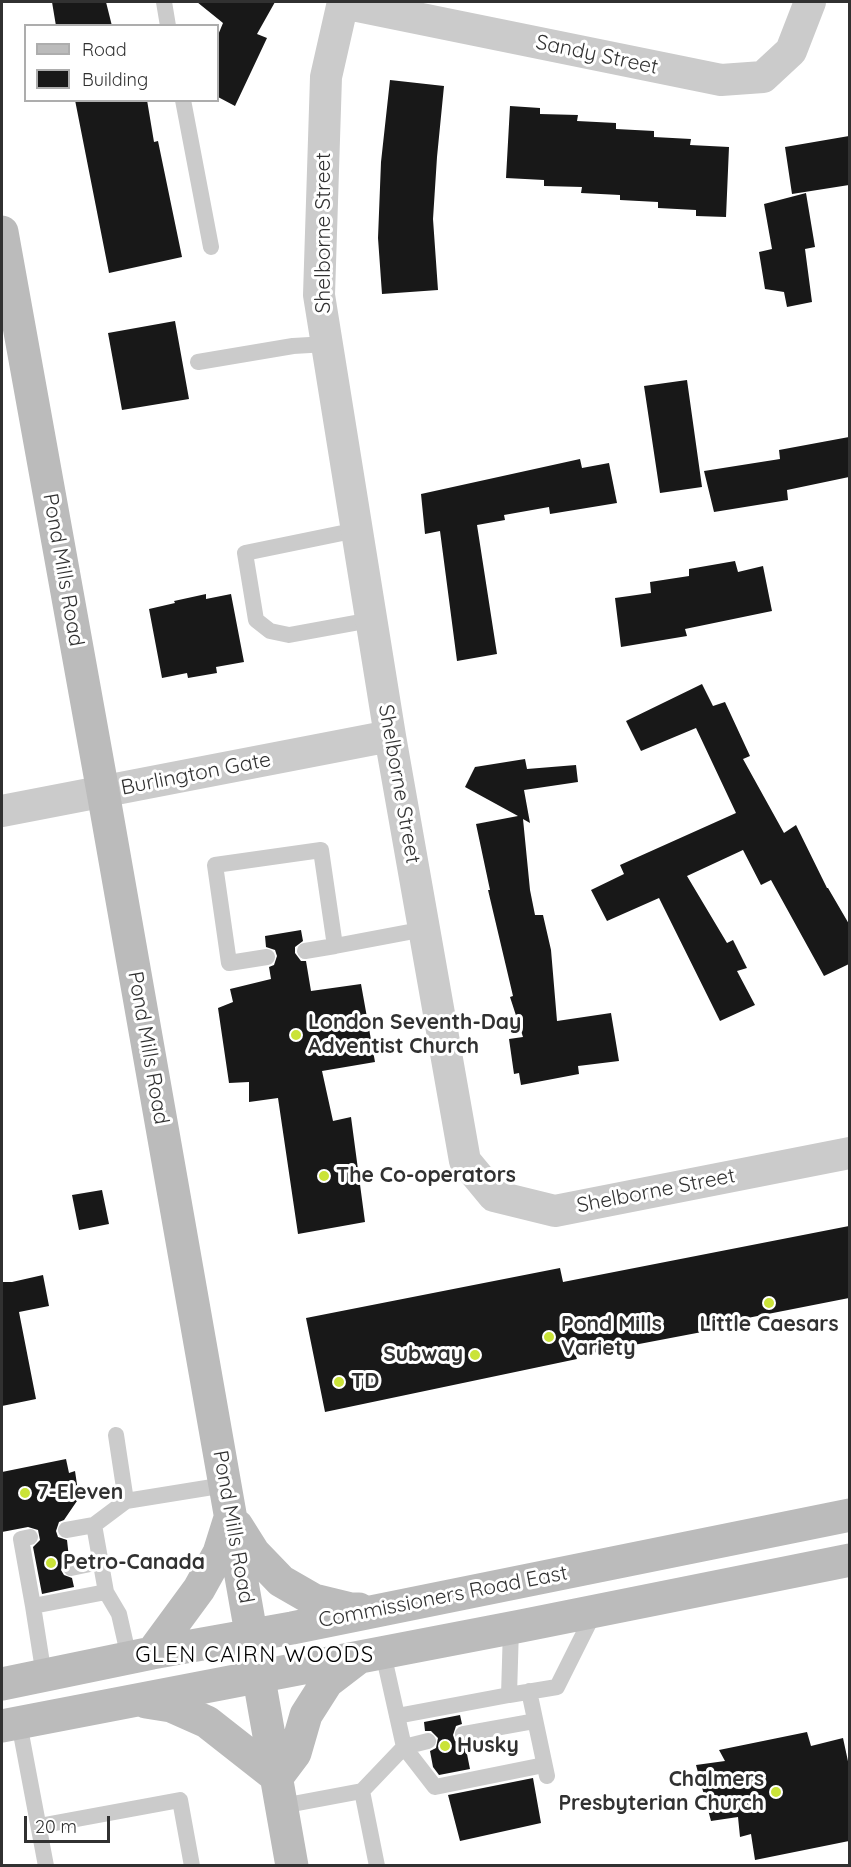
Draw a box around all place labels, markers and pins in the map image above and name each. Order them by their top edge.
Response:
place label: London Seventh-Day Adventist Church [308,1010,521,1060]
marker: London Seventh-Day Adventist Church [289,1028,303,1042]
place label: The Co-operators [336,1163,516,1189]
marker: The Co-operators [317,1169,331,1183]
marker: Little Caesars [762,1296,776,1310]
place label: Pond Mills Variety [561,1312,662,1362]
place label: Little Caesars [699,1312,839,1338]
marker: Pond Mills Variety [542,1330,556,1344]
place label: Subway [383,1342,463,1368]
marker: Subway [468,1348,482,1362]
place label: TD [351,1369,379,1395]
marker: TD [332,1375,346,1389]
place label: 7-Eleven [37,1480,123,1506]
marker: 7-Eleven [18,1486,32,1500]
place label: Petro-Canada [63,1550,205,1576]
marker: Petro-Canada [44,1556,58,1570]
place label: Husky [457,1733,519,1759]
marker: Husky [438,1739,452,1753]
place label: Chalmers Presbyterian Church [558,1767,764,1817]
marker: Chalmers Presbyterian Church [769,1785,783,1799]

